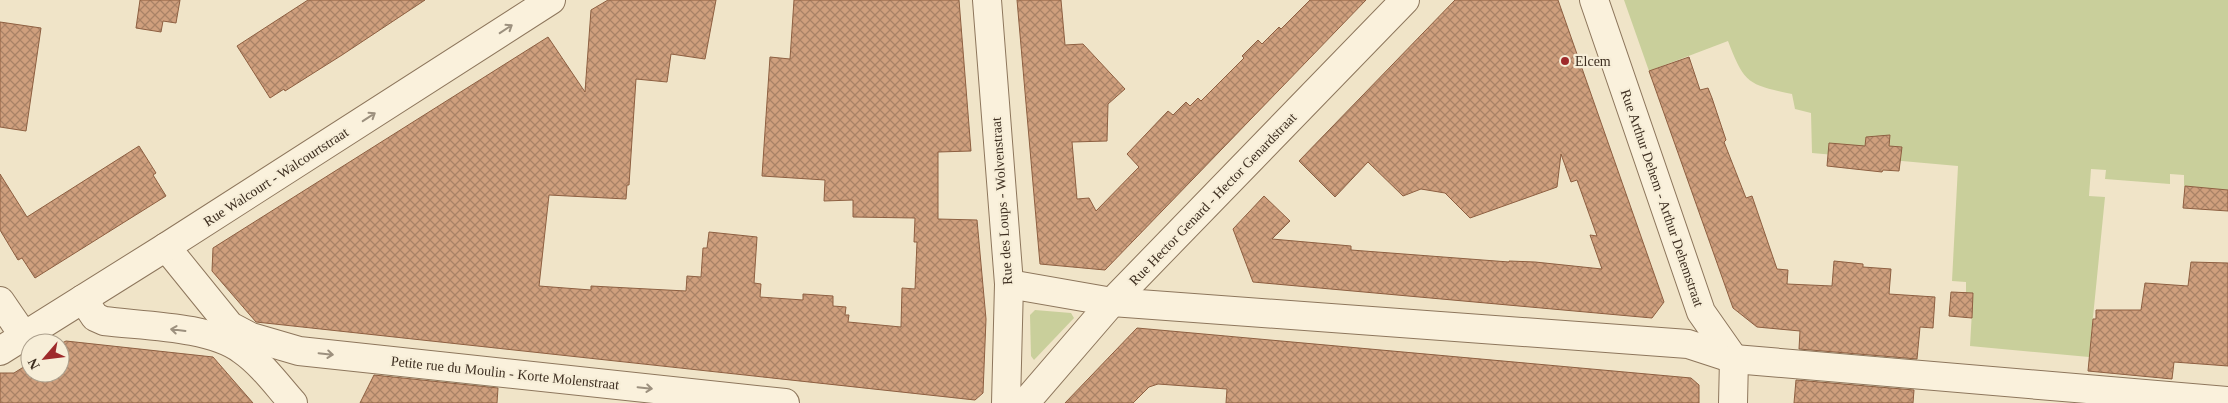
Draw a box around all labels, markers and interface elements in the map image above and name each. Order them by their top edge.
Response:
one-way arrow [499,24,513,34]
place label: Elcem [1575,54,1611,69]
marker: Elcem [1559,55,1571,67]
street label: Rue Arthur Dehem - Arthur Dehemstraat [1618,87,1706,309]
street label: Rue Hector Genard - Hector Genardstraat [1126,110,1300,288]
one-way arrow [362,112,376,122]
street label: Rue des Loups - Wolvenstraat [989,117,1015,285]
street label: Rue Walcourt - Walcourtstraat [201,125,351,229]
one-way arrow [170,325,186,335]
north arrow [20,333,70,383]
one-way arrow [318,349,334,359]
street label: Petite rue du Moulin - Korte Molenstraat [390,354,620,392]
text: N [25,356,43,372]
one-way arrow [636,383,652,393]

